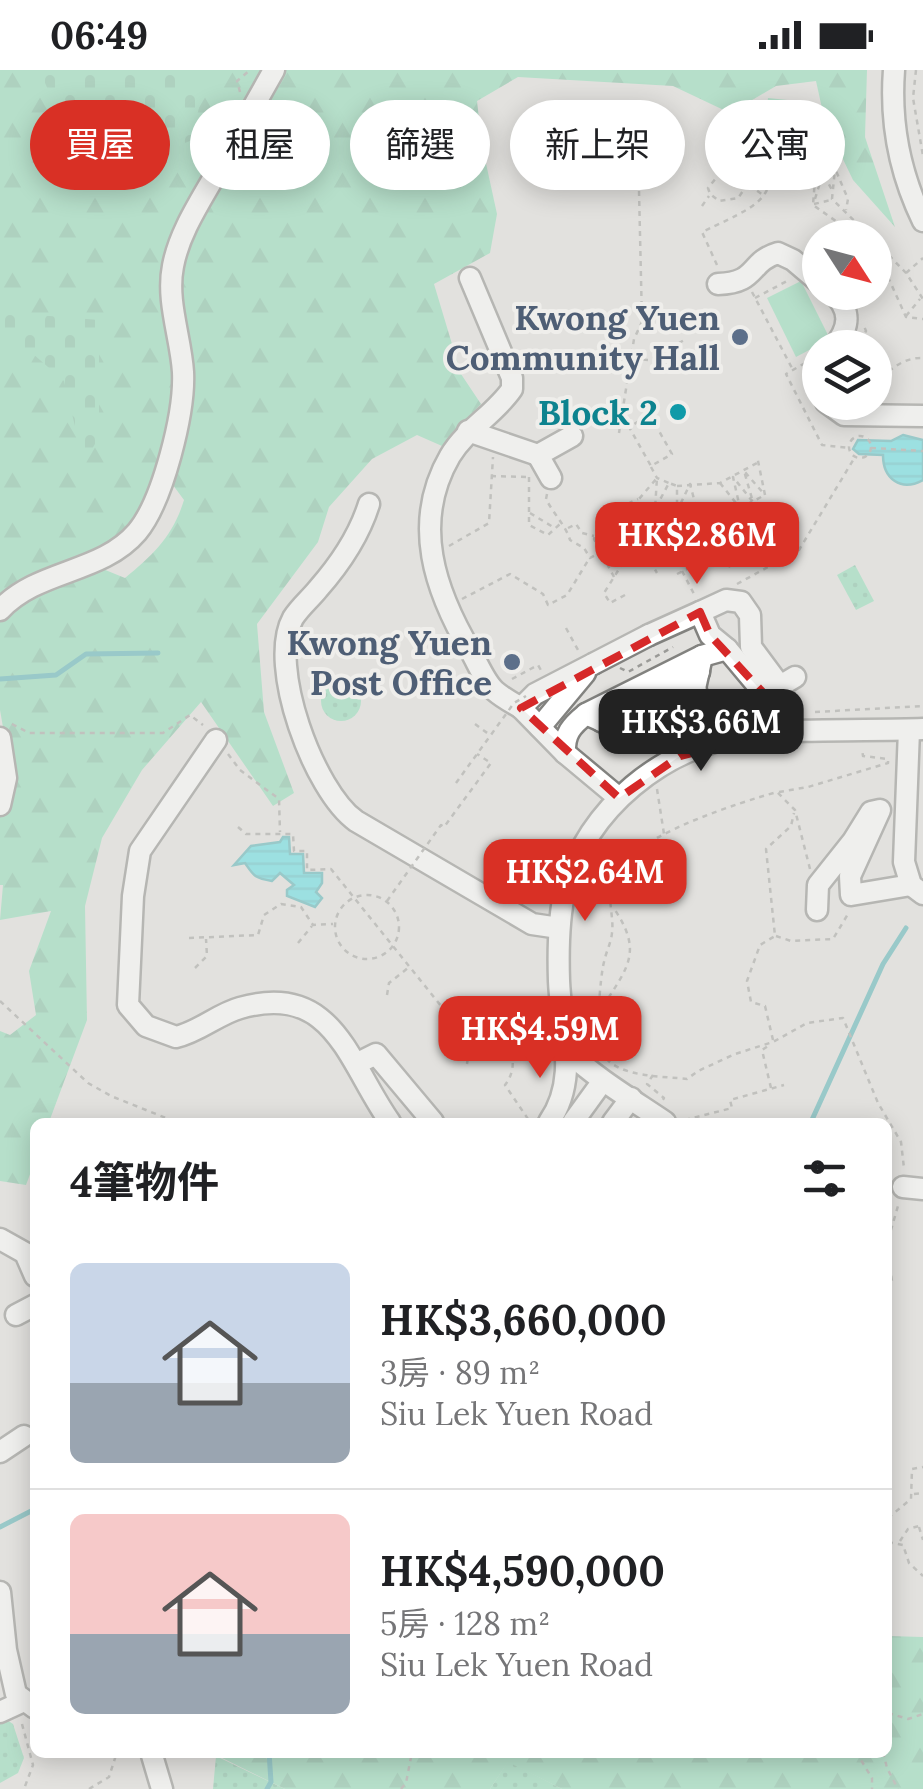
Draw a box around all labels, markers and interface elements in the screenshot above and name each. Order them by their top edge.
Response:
text: 06:49 [50,11,148,59]
chip: 買屋 [30,100,170,190]
chip: 租屋 [190,100,330,190]
chip: 篩選 [350,100,490,190]
chip: 新上架 [510,100,685,190]
chip: 公寓 [705,100,845,190]
north arrow [802,220,892,310]
map controls [802,220,892,420]
place label: Kwong Yuen Community Hall [446,295,720,380]
marker: Kwong Yuen Community Hall [729,326,751,348]
button: layers [802,330,892,420]
place label: Block 2 [538,390,658,435]
marker: Block 2 [667,401,689,423]
pin: HK$2.86M [594,502,800,587]
text: HK$2.86M [617,514,777,555]
place label: Kwong Yuen Post Office [286,620,492,705]
marker: Kwong Yuen Post Office [501,651,523,673]
pin: HK$3.66M [598,689,804,774]
text: HK$3.66M [621,701,781,742]
pin: HK$2.64M [482,839,688,924]
text: HK$2.64M [506,851,664,892]
pin: HK$4.59M [437,996,643,1081]
text: HK$4.59M [460,1008,620,1049]
icon: filters [797,1151,852,1206]
text: 4筆物件 [70,1155,219,1209]
text: HK$3,660,000 [380,1293,667,1347]
icon: home [150,1303,270,1423]
text: 3房 · 89 m² [380,1352,540,1393]
text: Siu Lek Yuen Road [380,1393,653,1434]
text: HK$4,590,000 [380,1544,665,1598]
icon: home [150,1554,270,1674]
text: 5房 · 128 m² [380,1603,550,1644]
text: Siu Lek Yuen Road [380,1644,653,1685]

